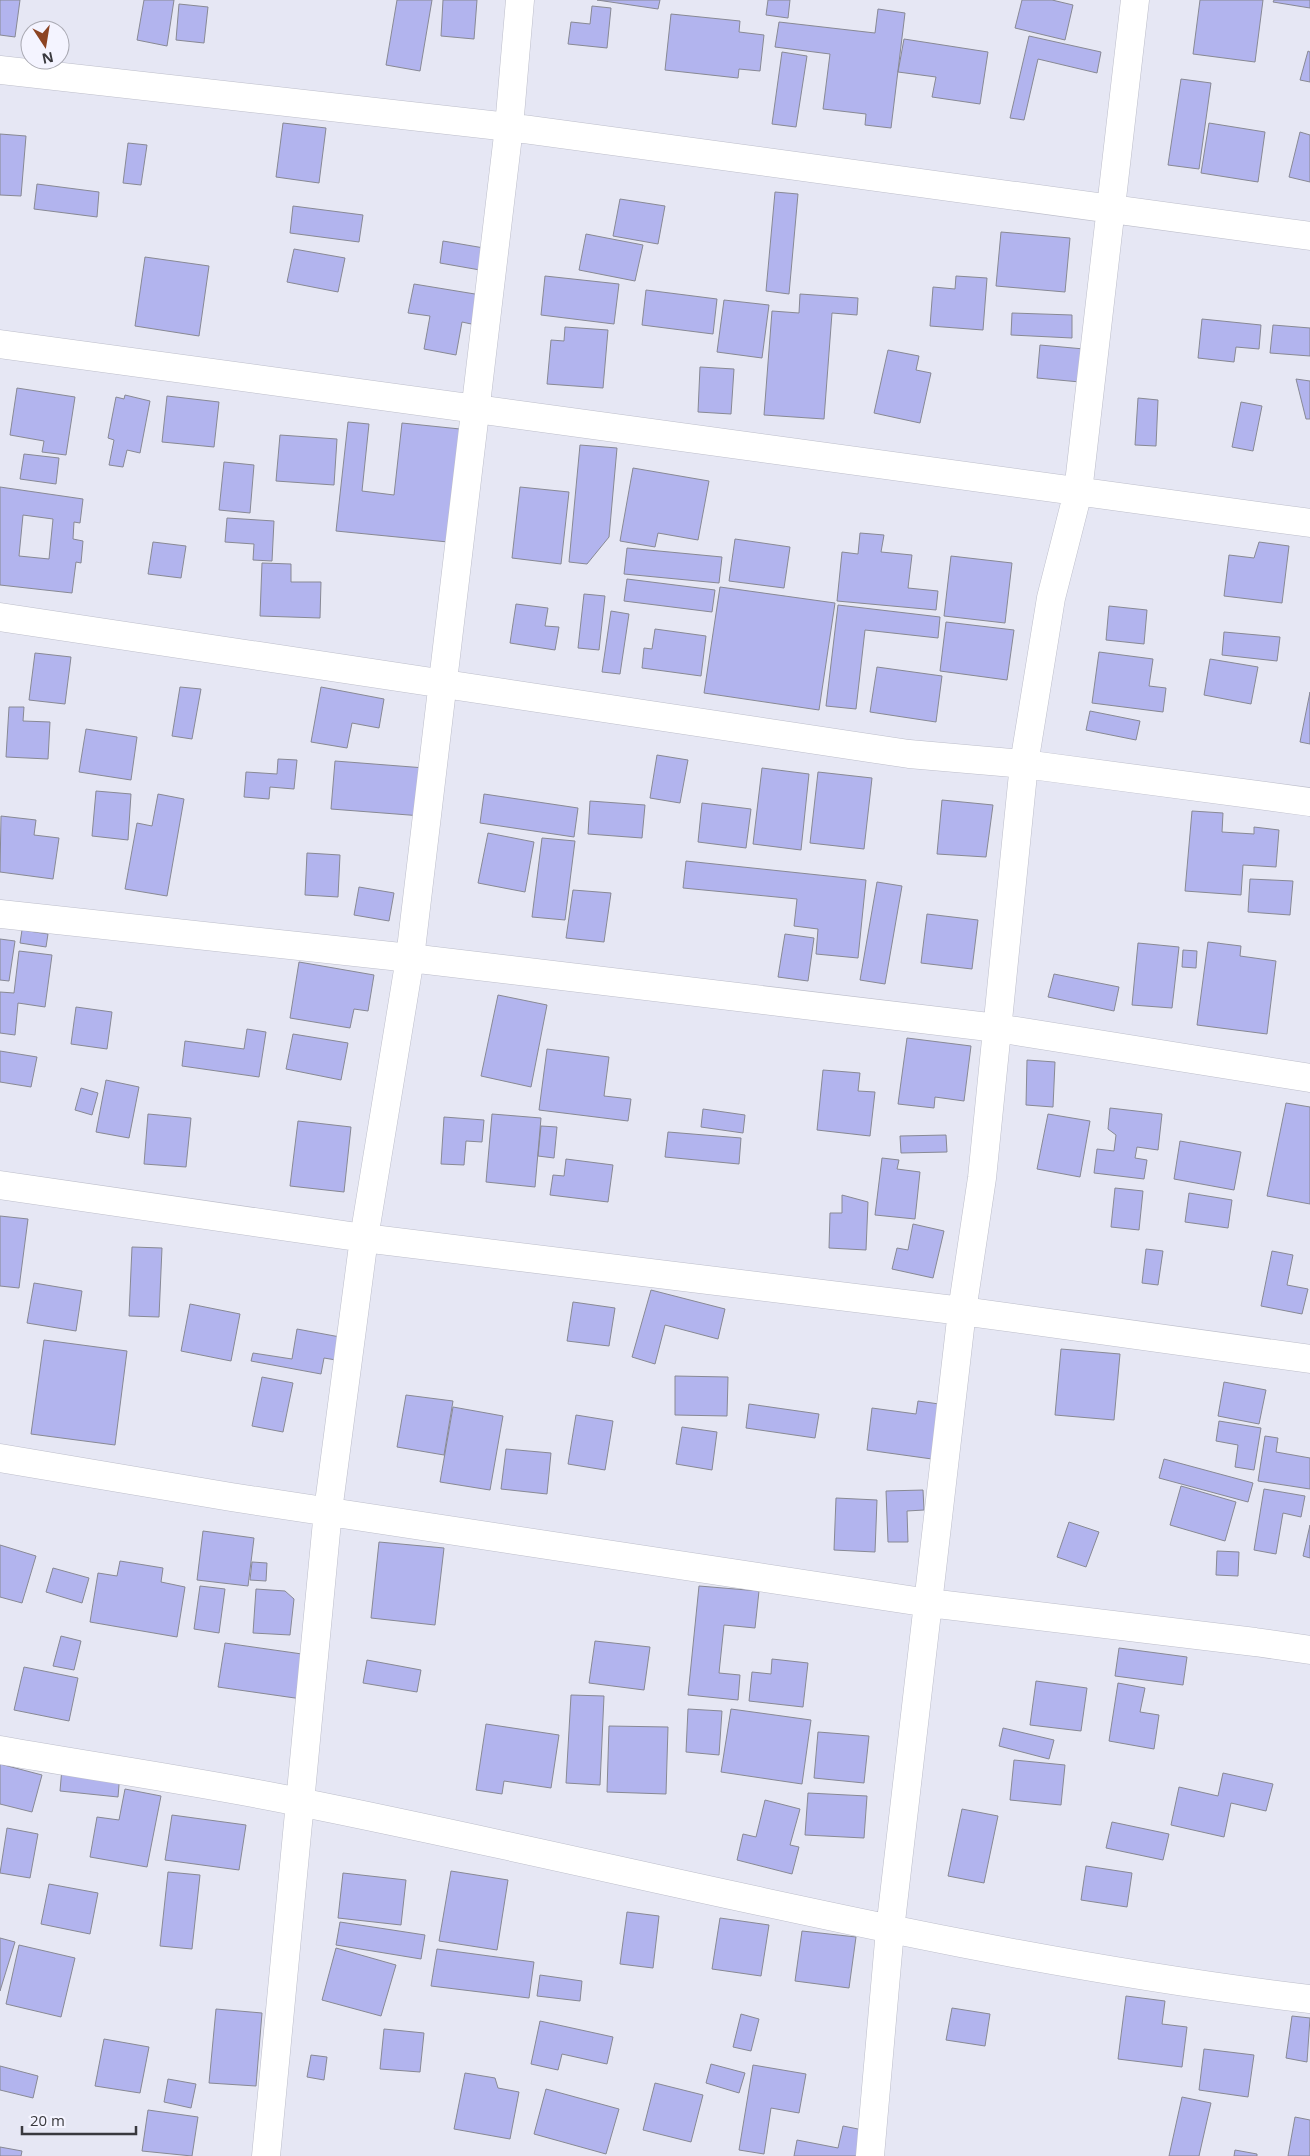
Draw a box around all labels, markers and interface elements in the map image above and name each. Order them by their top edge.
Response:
north arrow [20,20,70,70]
text: N [40,48,55,69]
scale bar [22,2104,136,2136]
text: 20 m [30,2110,65,2130]

